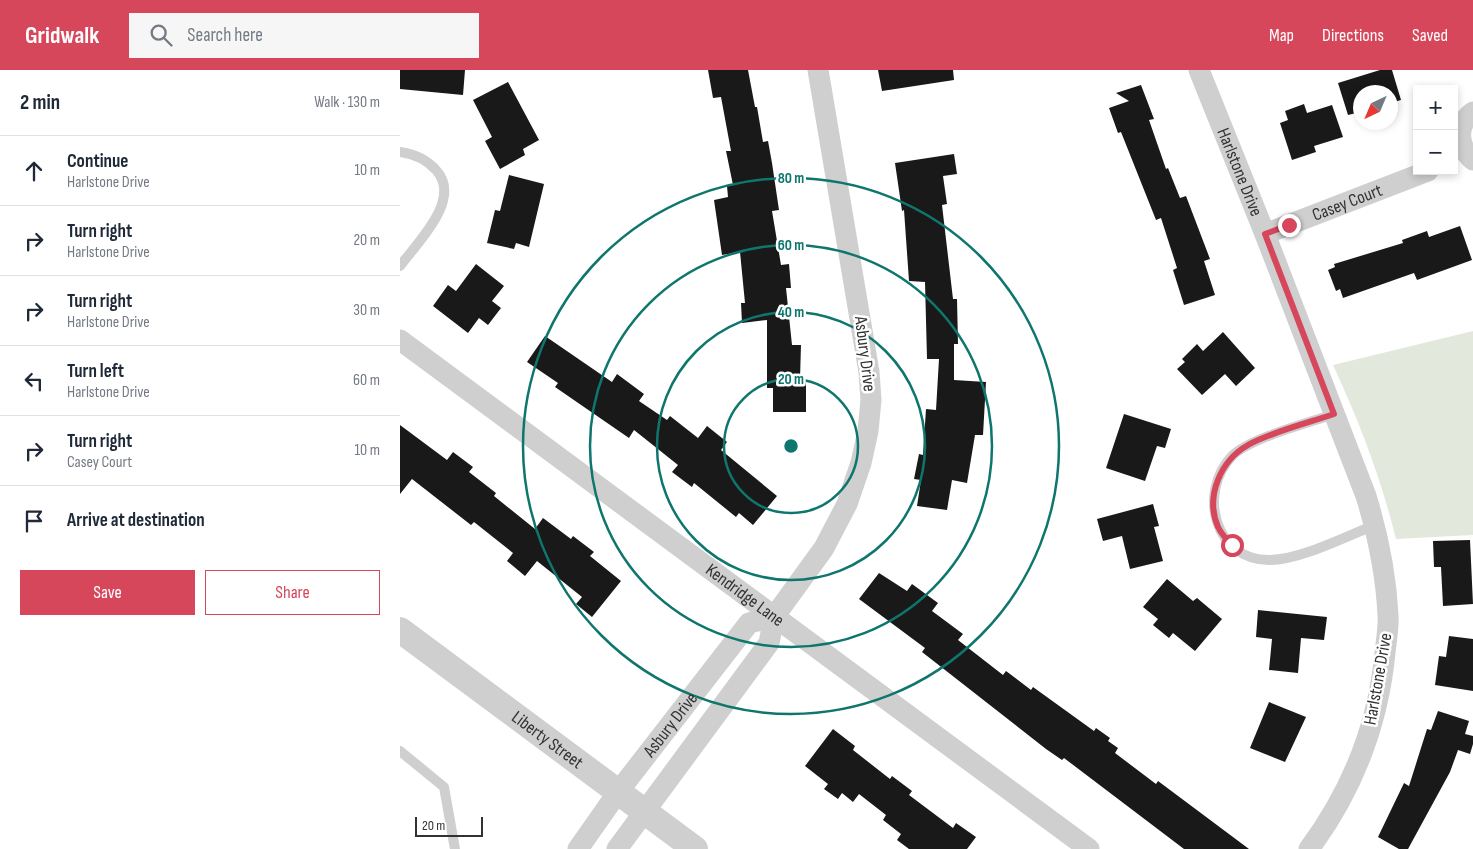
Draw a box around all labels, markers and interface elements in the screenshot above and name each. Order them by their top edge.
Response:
search box [129,13,479,58]
text: Gridwalk [25,21,99,50]
icon: search [147,21,175,49]
text: Search here [187,24,263,47]
text: Map [1269,25,1294,46]
text: Directions [1322,25,1384,46]
text: Saved [1412,25,1448,46]
north arrow [1353,85,1398,130]
map controls [1413,85,1458,175]
button: + [1413,85,1458,130]
text: 2 min [20,90,60,115]
text: Walk · 130 m [314,93,380,112]
street label: Harlstone Drive [1213,125,1267,219]
button: − [1413,130,1458,175]
text: Continue [67,150,128,173]
icon: ahead [20,157,48,185]
text: 10 m [354,161,380,180]
text: 80 m [778,169,804,188]
text: Harlstone Drive [67,173,150,192]
street label: Casey Court [1309,179,1386,225]
route end [1278,214,1301,237]
text: Turn right [67,220,132,243]
icon: right [20,227,48,255]
text: 20 m [353,231,380,250]
text: 60 m [778,236,804,255]
text: Harlstone Drive [67,243,150,262]
text: Turn right [67,290,132,313]
icon: right [20,297,48,325]
text: 30 m [353,301,380,320]
text: 40 m [778,303,804,322]
text: Harlstone Drive [67,313,150,332]
street label: Asbury Drive [850,314,880,393]
text: Turn left [67,360,124,383]
icon: left [20,367,48,395]
text: 20 m [778,370,804,389]
text: 60 m [353,371,380,390]
text: Harlstone Drive [67,383,150,402]
text: Turn right [67,430,132,453]
icon: right [20,437,48,465]
centre of rings [782,437,800,455]
text: 10 m [354,441,380,460]
text: Casey Court [67,453,132,472]
icon: arrive [20,507,48,535]
text: Arrive at destination [67,509,205,532]
route start [1221,534,1244,557]
street label: Kendridge Lane [702,559,788,631]
button: Save [20,570,195,615]
button: Share [205,570,380,615]
street label: Harlstone Drive [1360,631,1396,727]
street label: Asbury Drive [638,688,702,762]
street label: Liberty Street [508,706,588,773]
scale bar [415,814,482,837]
text: 20 m [422,817,445,834]

